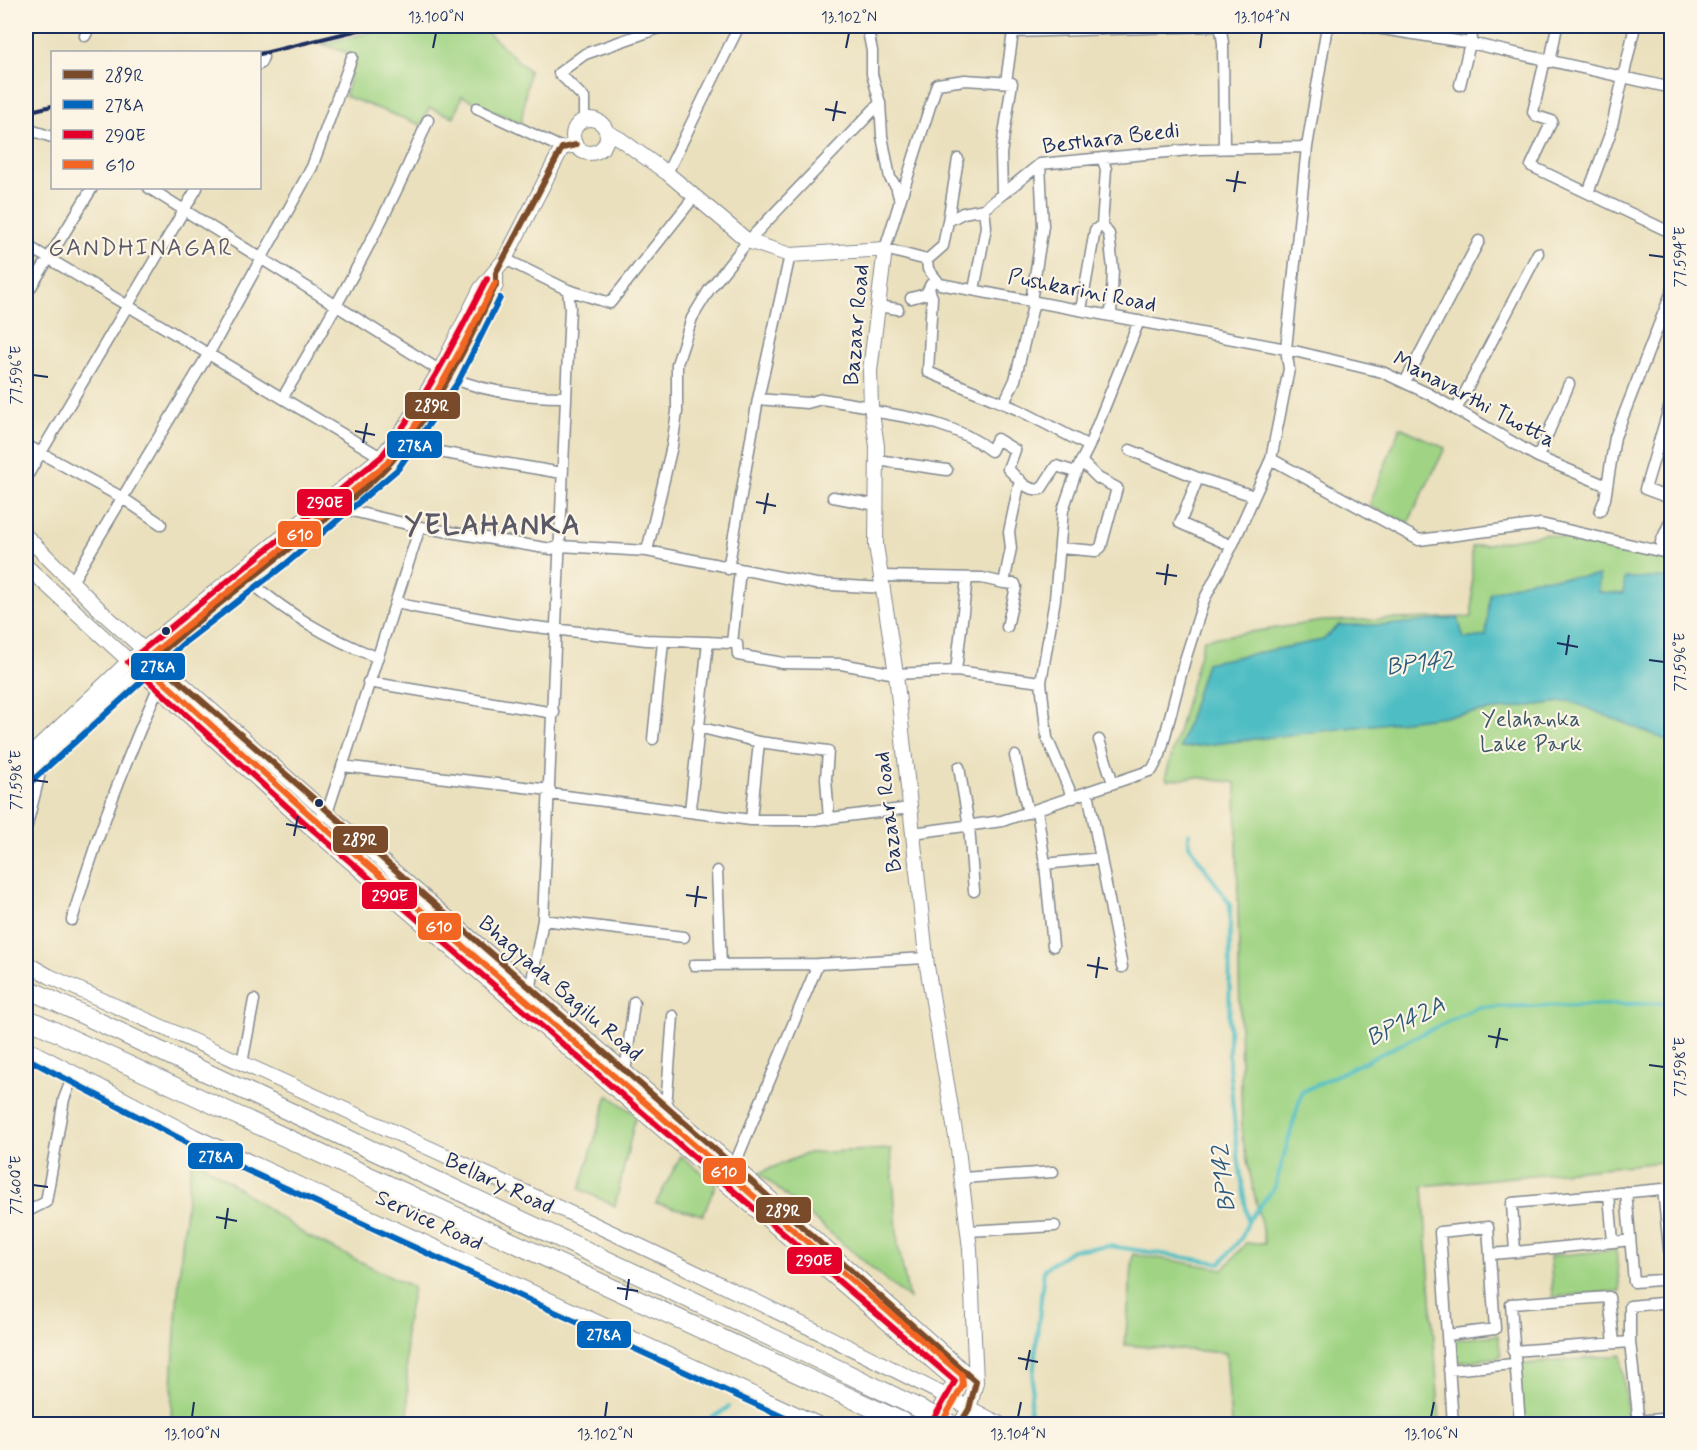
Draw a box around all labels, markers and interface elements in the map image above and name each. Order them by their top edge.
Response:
text: 13.100°N [408,8,464,28]
text: 13.102°N [821,8,877,28]
text: 13.104°N [1234,8,1290,28]
legend [51,51,261,189]
text: 289R [105,64,144,88]
text: 278A [105,94,144,118]
street label: Besthara Beedi [1041,117,1181,161]
text: 290E [105,124,146,148]
text: G10 [105,154,135,178]
text: 77.594°E [1671,226,1691,287]
district label: GANDHINAGAR [48,233,234,264]
street label: Bazaar Road [838,263,876,387]
street label: Pushkarini Road [1005,263,1159,319]
text: 77.596°E [7,345,27,405]
street label: Manavarthi Thotta [1388,345,1560,455]
line badge: 289R [404,391,461,420]
text: 289R [415,396,450,417]
line badge: 278A [386,430,443,459]
text: 278A [398,436,433,457]
line badge: 290E [296,488,353,517]
text: 290E [307,493,344,514]
district label: YELAHANKA [405,508,581,545]
line badge: G10 [277,520,322,548]
text: G10 [287,525,313,546]
unlabelled marker [160,625,172,637]
text: 77.596°E [1671,632,1691,692]
water label: BP142 [1384,644,1456,684]
line badge: 278A [130,652,186,681]
text: 278A [141,657,176,678]
park label: Yelahanka Lake Park [1480,706,1582,759]
text: 77.598°E [7,750,27,810]
street label: Bazaar Road [869,750,909,874]
unlabelled marker [313,797,325,809]
line badge: 289R [332,825,389,854]
text: 289R [343,830,378,851]
line badge: 290E [361,881,418,910]
text: 290E [372,886,409,907]
street label: Bhagyada Bagilu Road [470,910,648,1070]
line badge: G10 [417,912,462,941]
text: G10 [426,917,452,938]
water label: BP142A [1361,989,1451,1054]
text: 77.598°E [1671,1037,1691,1097]
line badge: 278A [187,1142,244,1170]
water label: BP142 [1204,1142,1244,1214]
text: 278A [199,1147,234,1168]
street label: Bellary Road [440,1147,558,1221]
text: 77.600°E [7,1155,27,1215]
line badge: G10 [702,1157,747,1185]
text: G10 [711,1162,737,1183]
street label: Service Road [371,1184,487,1258]
line badge: 289R [755,1196,812,1224]
text: 289R [766,1201,801,1222]
line badge: 290E [786,1246,843,1275]
text: 290E [796,1251,833,1272]
line badge: 278A [576,1320,632,1349]
text: 278A [587,1325,622,1346]
text: 13.100°N [164,1425,220,1445]
text: 13.102°N [577,1425,633,1445]
text: 13.104°N [990,1425,1046,1445]
text: 13.106°N [1404,1425,1458,1445]

